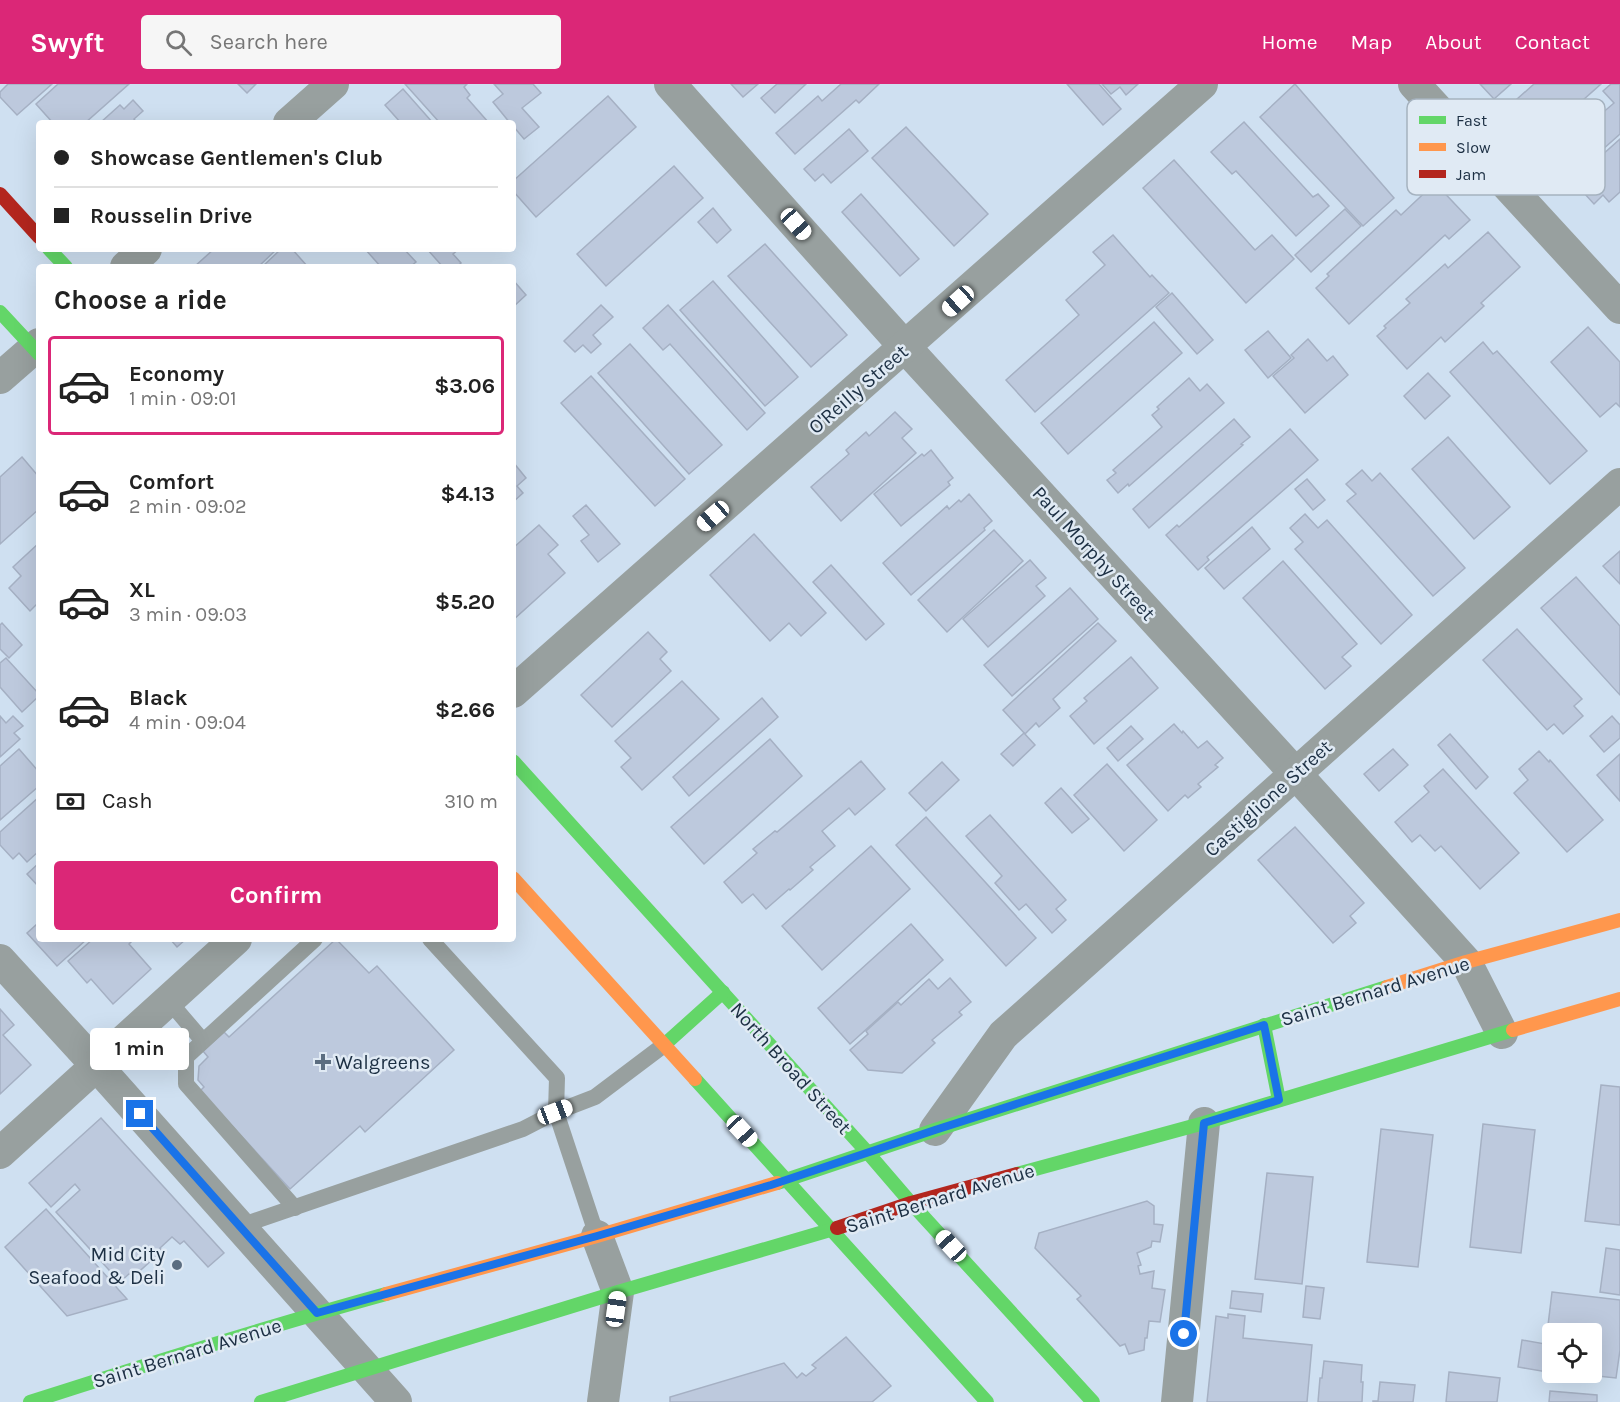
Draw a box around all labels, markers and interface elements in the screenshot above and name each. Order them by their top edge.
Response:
search box [141,15,561,69]
text: Swyft [30,26,105,59]
icon: search [162,26,195,59]
text: Search here [210,29,328,55]
text: Home [1262,30,1318,54]
text: Map [1351,30,1392,54]
text: About [1425,30,1482,54]
text: Contact [1515,30,1590,54]
legend [1407,99,1605,195]
text: Fast [1456,111,1487,130]
text: Slow [1456,138,1491,157]
text: Showcase Gentlemen's Club [90,145,383,171]
text: Jam [1456,165,1486,184]
text: Rousselin Drive [90,203,253,229]
car [777,205,815,243]
car [939,282,977,320]
text: Choose a ride [54,284,227,316]
street label: O'Reilly Street [804,340,913,439]
icon: car [57,359,111,413]
text: Economy [129,361,224,387]
text: $3.06 [434,373,495,399]
text: 1 min · 09:01 [129,387,237,410]
icon: car [57,467,111,521]
text: Comfort [129,469,214,495]
text: $4.13 [440,481,495,507]
street label: Paul Morphy Street [1027,482,1160,625]
text: 2 min · 09:02 [129,495,247,518]
car [694,497,732,535]
icon: car [57,575,111,629]
text: XL [129,577,155,603]
text: $5.20 [435,589,495,615]
text: 3 min · 09:03 [129,603,247,626]
icon: car [57,683,111,737]
text: Black [129,685,188,711]
text: $2.66 [435,697,495,723]
text: 4 min · 09:04 [129,711,246,734]
street label: Castiglione Street [1200,735,1337,861]
icon: cash [54,785,87,818]
text: Cash [102,788,152,814]
text: 310 m [444,790,498,813]
button: Confirm [54,861,498,930]
street label: Saint Bernard Avenue [1278,952,1472,1031]
street label: North Broad Street [725,998,856,1139]
callout: 1 min [90,1027,190,1069]
text: 1 min [114,1037,165,1060]
place label: Walgreens [335,1051,431,1074]
marker: Walgreens [316,1055,330,1069]
car [535,1097,575,1127]
route end [126,1100,153,1127]
car [723,1112,761,1150]
street label: Saint Bernard Avenue [843,1159,1037,1238]
car [932,1227,970,1265]
place label: Mid City Seafood & Deli [28,1243,165,1289]
marker: Mid City Seafood & Deli [170,1258,184,1272]
car [605,1290,627,1328]
street label: Saint Bernard Avenue [90,1314,284,1393]
route start [1170,1320,1197,1347]
map controls [1542,1323,1602,1383]
button: locate [1542,1323,1602,1383]

